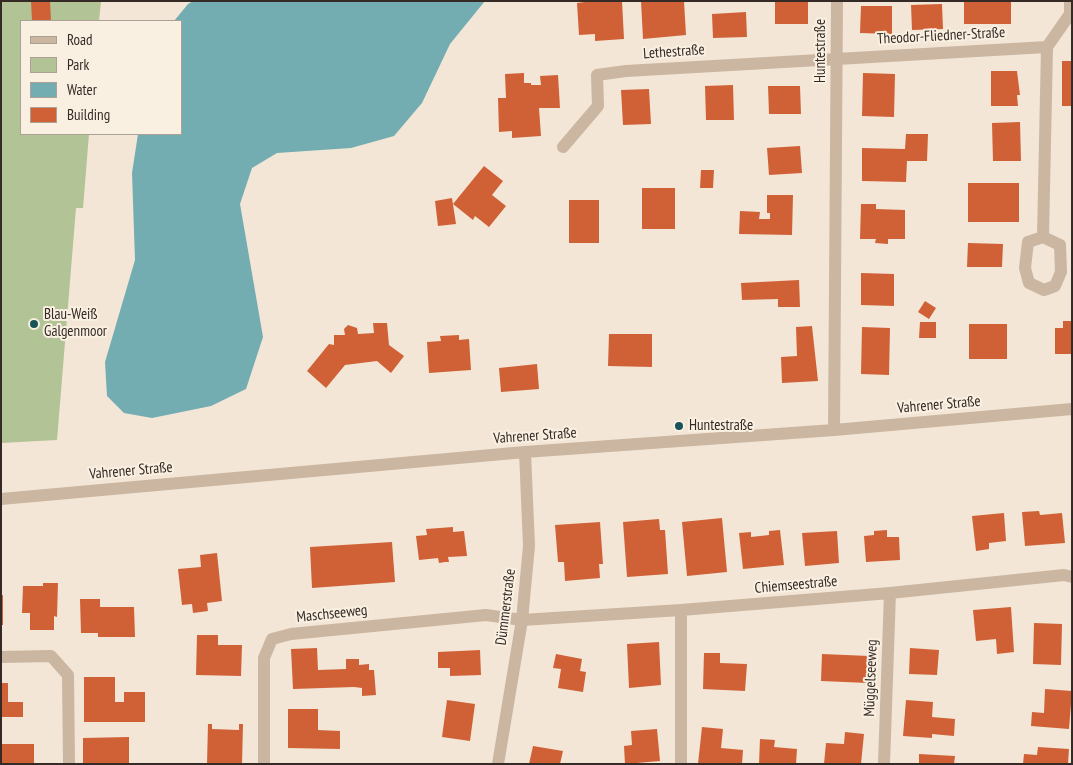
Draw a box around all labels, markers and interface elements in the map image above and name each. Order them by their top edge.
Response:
street label: Huntestraße [812,19,830,83]
legend [20,20,182,135]
street label: Theodor-Fliedner-Straße [876,24,1006,48]
text: Road [67,30,93,49]
street label: Lethestraße [643,41,705,63]
text: Park [67,55,89,74]
text: Water [67,80,97,99]
text: Building [67,105,110,124]
place label: Blau-Weiß Galgenmoor [44,306,107,341]
marker: Blau-Weiß Galgenmoor [28,318,40,330]
street label: Vahrener Straße [897,392,981,418]
place label: Huntestraße [689,417,753,435]
marker: Huntestraße [673,420,685,432]
street label: Vahrener Straße [493,424,577,448]
street label: Vahrener Straße [89,458,173,484]
street label: Dümmerstraße [492,568,520,646]
street label: Chiemseestraße [754,572,838,598]
street label: Maschseeweg [296,601,368,627]
street label: Müggelseeweg [861,639,881,717]

